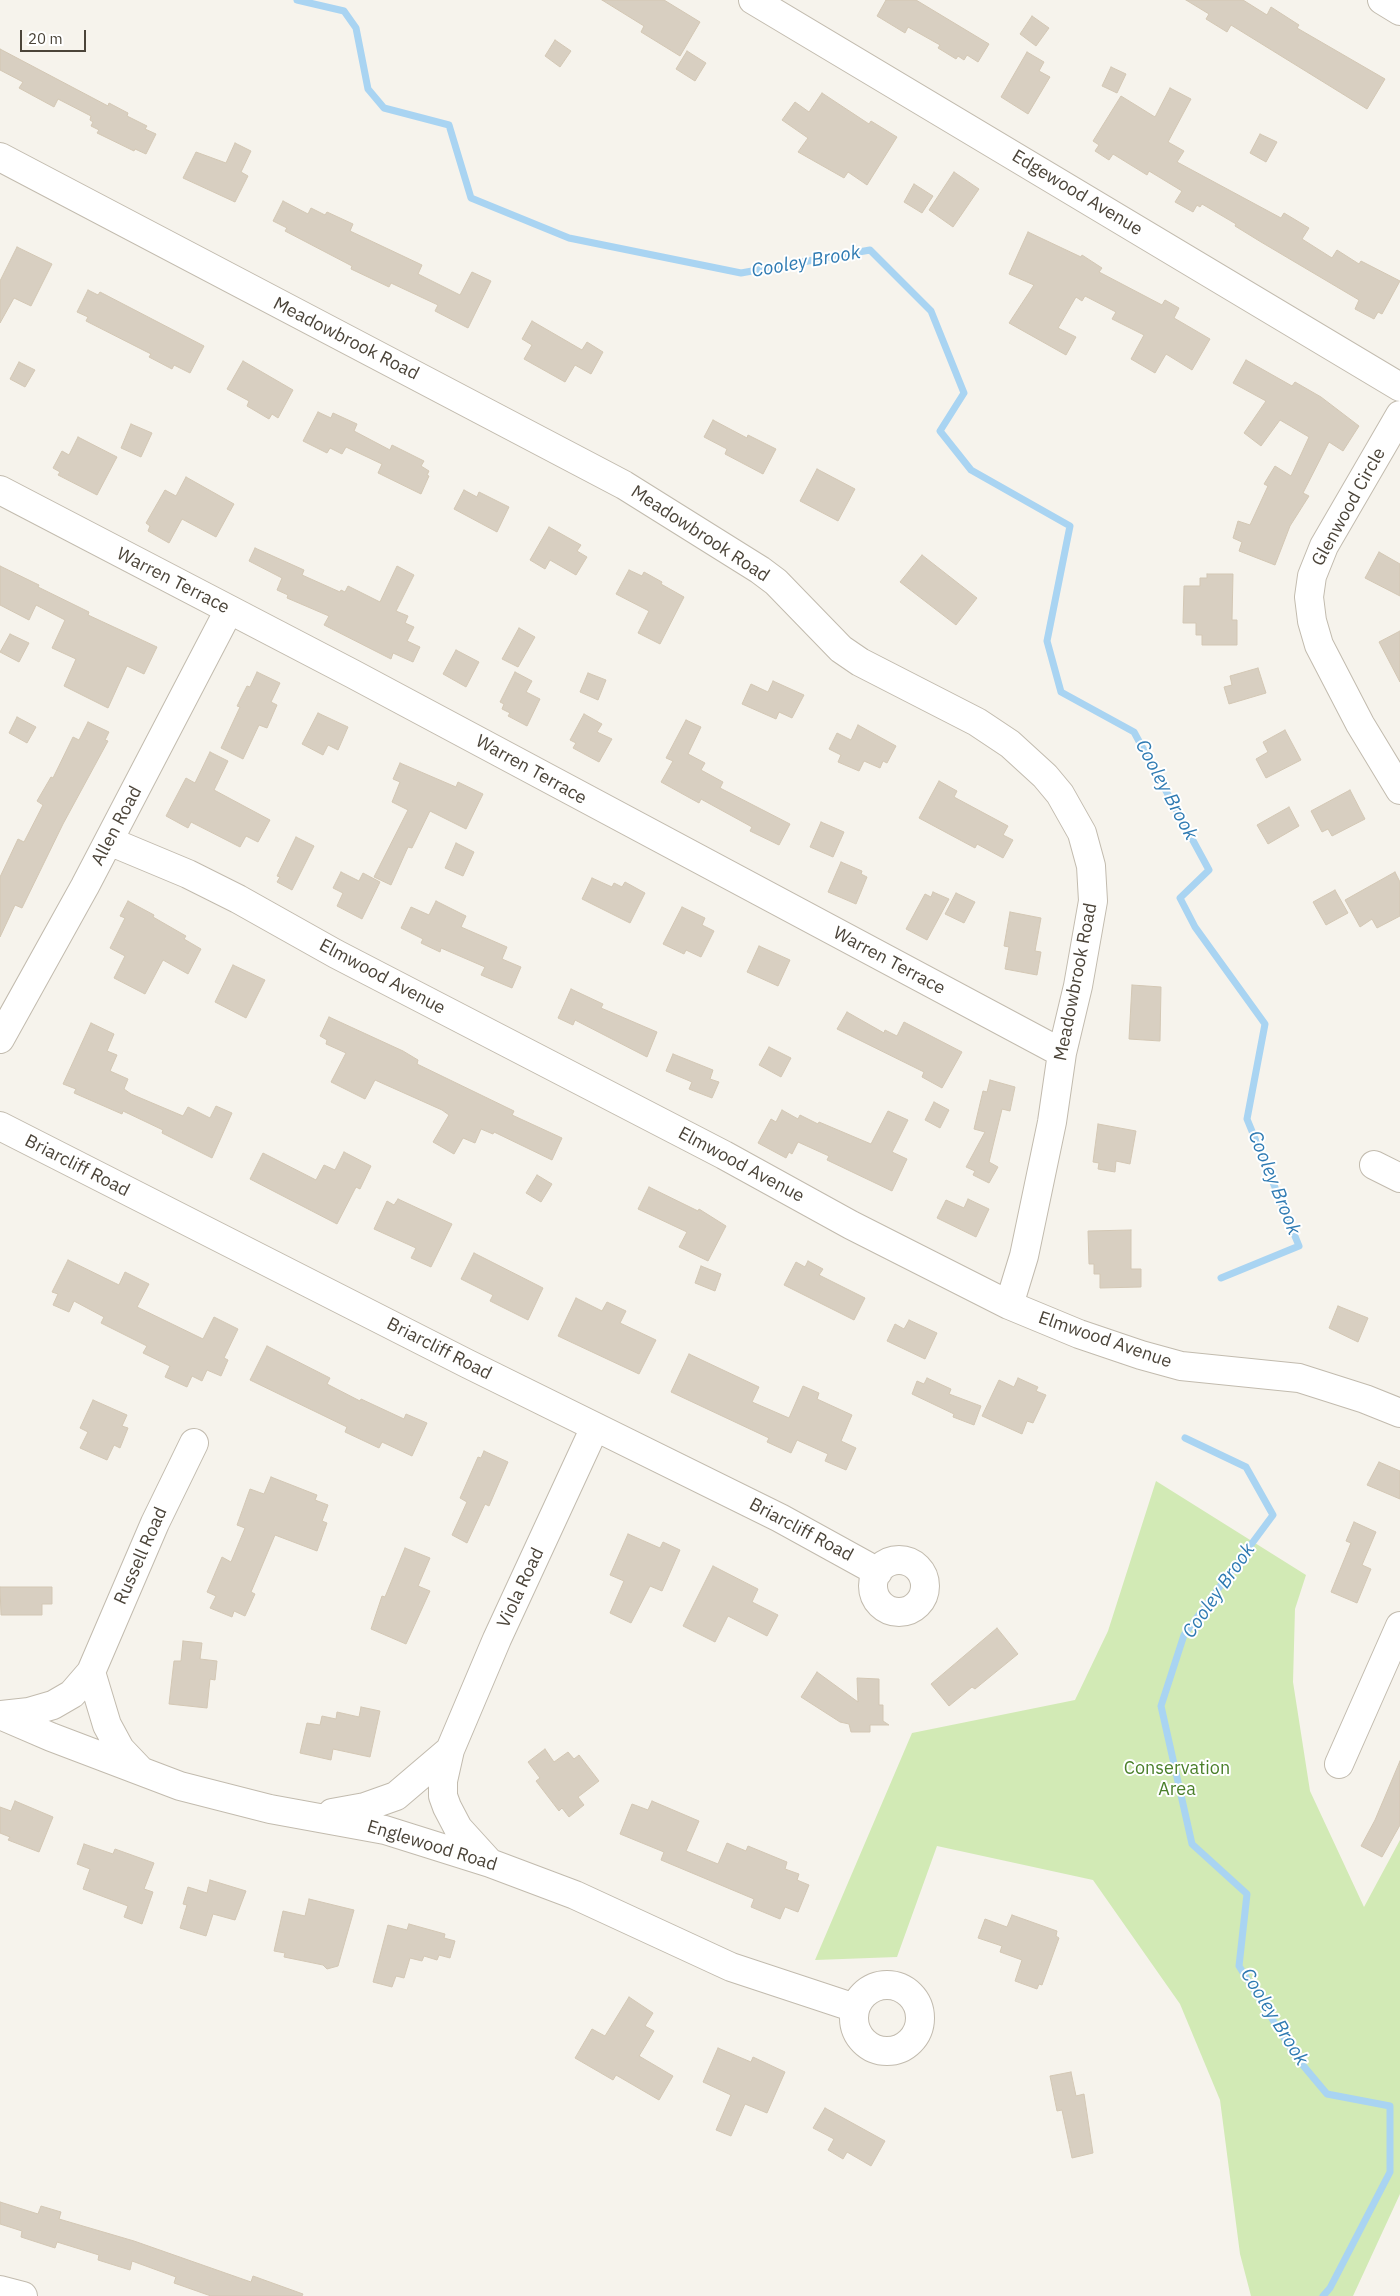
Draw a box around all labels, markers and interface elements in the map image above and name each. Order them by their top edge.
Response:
scale bar [22,20,89,52]
text: 20 m [28,29,63,48]
street label: Edgewood Avenue [1008,145,1146,241]
water label: Cooley Brook [750,241,862,283]
street label: Meadowbrook Road [270,293,422,385]
street label: Glenwood Circle [1308,444,1390,570]
street label: Meadowbrook Road [627,481,773,587]
street label: Warren Terrace [113,543,233,619]
street label: Warren Terrace [472,731,590,809]
water label: Cooley Brook [1130,736,1202,844]
street label: Allen Road [87,783,147,869]
street label: Meadowbrook Road [1050,901,1102,1063]
street label: Warren Terrace [829,922,949,1000]
street label: Elmwood Avenue [315,935,449,1019]
street label: Elmwood Avenue [674,1123,808,1207]
water label: Cooley Brook [1243,1128,1305,1238]
street label: Briarcliff Road [21,1130,133,1202]
street label: Elmwood Avenue [1035,1307,1175,1373]
street label: Briarcliff Road [383,1313,495,1385]
street label: Briarcliff Road [745,1494,857,1566]
street label: Russell Road [110,1504,172,1608]
water label: Cooley Brook [1178,1539,1260,1643]
street label: Viola Road [493,1545,549,1631]
park label: Conservation Area [1124,1758,1230,1800]
street label: Englewood Road [364,1816,500,1876]
water label: Cooley Brook [1235,1964,1313,2070]

